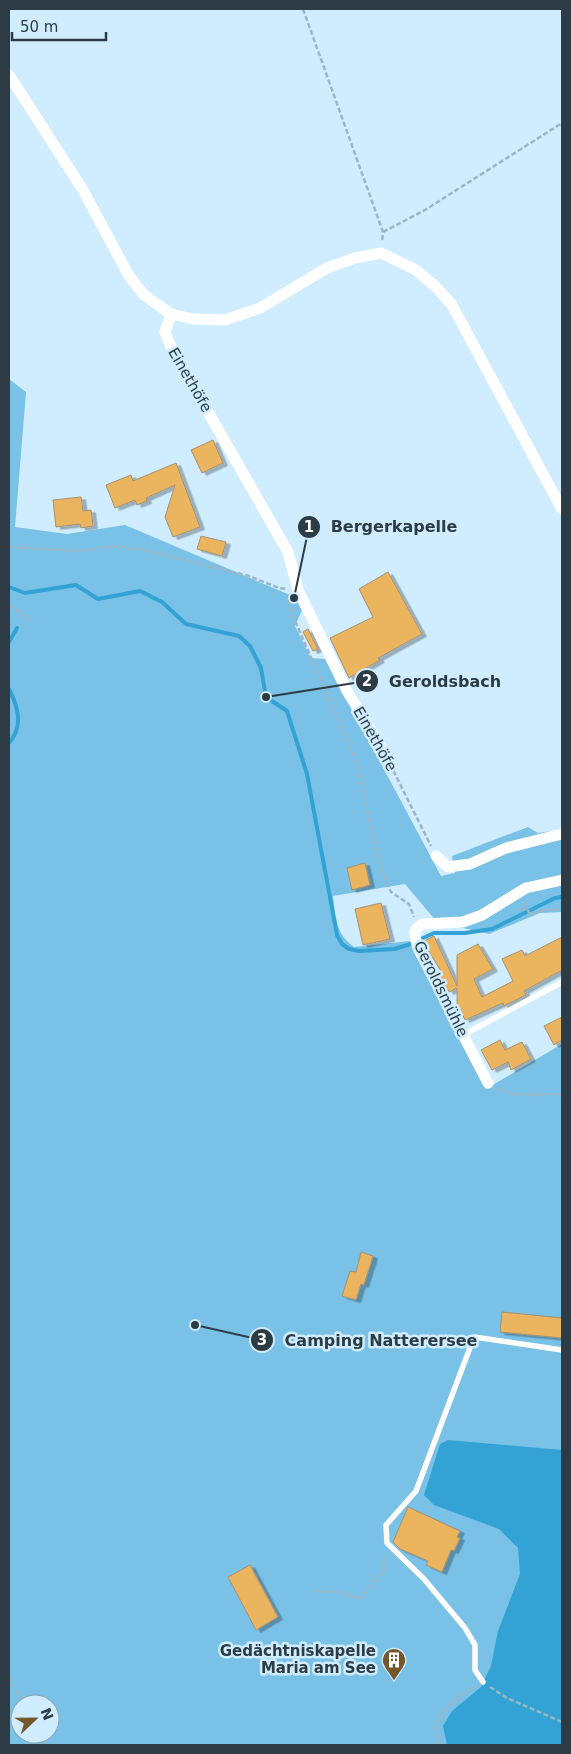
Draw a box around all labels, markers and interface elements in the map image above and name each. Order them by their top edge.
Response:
scale bar [12,10,106,42]
text: 50 m [20,18,58,36]
street label: Einethöfe [164,345,216,415]
callout: Bergerkapelle [296,511,468,542]
text: Bergerkapelle [331,517,457,536]
text: 1 [304,518,314,536]
callout: Geroldsbach [354,665,512,696]
text: 2 [362,672,372,690]
text: Geroldsbach [389,672,501,691]
street label: Einethöfe [349,704,401,774]
street label: Geroldsmühle [410,938,472,1040]
callout: Camping Natterersee [250,1325,488,1356]
text: 3 [257,1331,267,1349]
text: Camping Natterersee [285,1331,478,1350]
place label: Gedächtniskapelle Maria am See [220,1642,376,1677]
building icon: Gedächtniskapelle Maria am See [381,1647,407,1681]
north arrow [10,1694,60,1744]
text: N [37,1706,57,1723]

